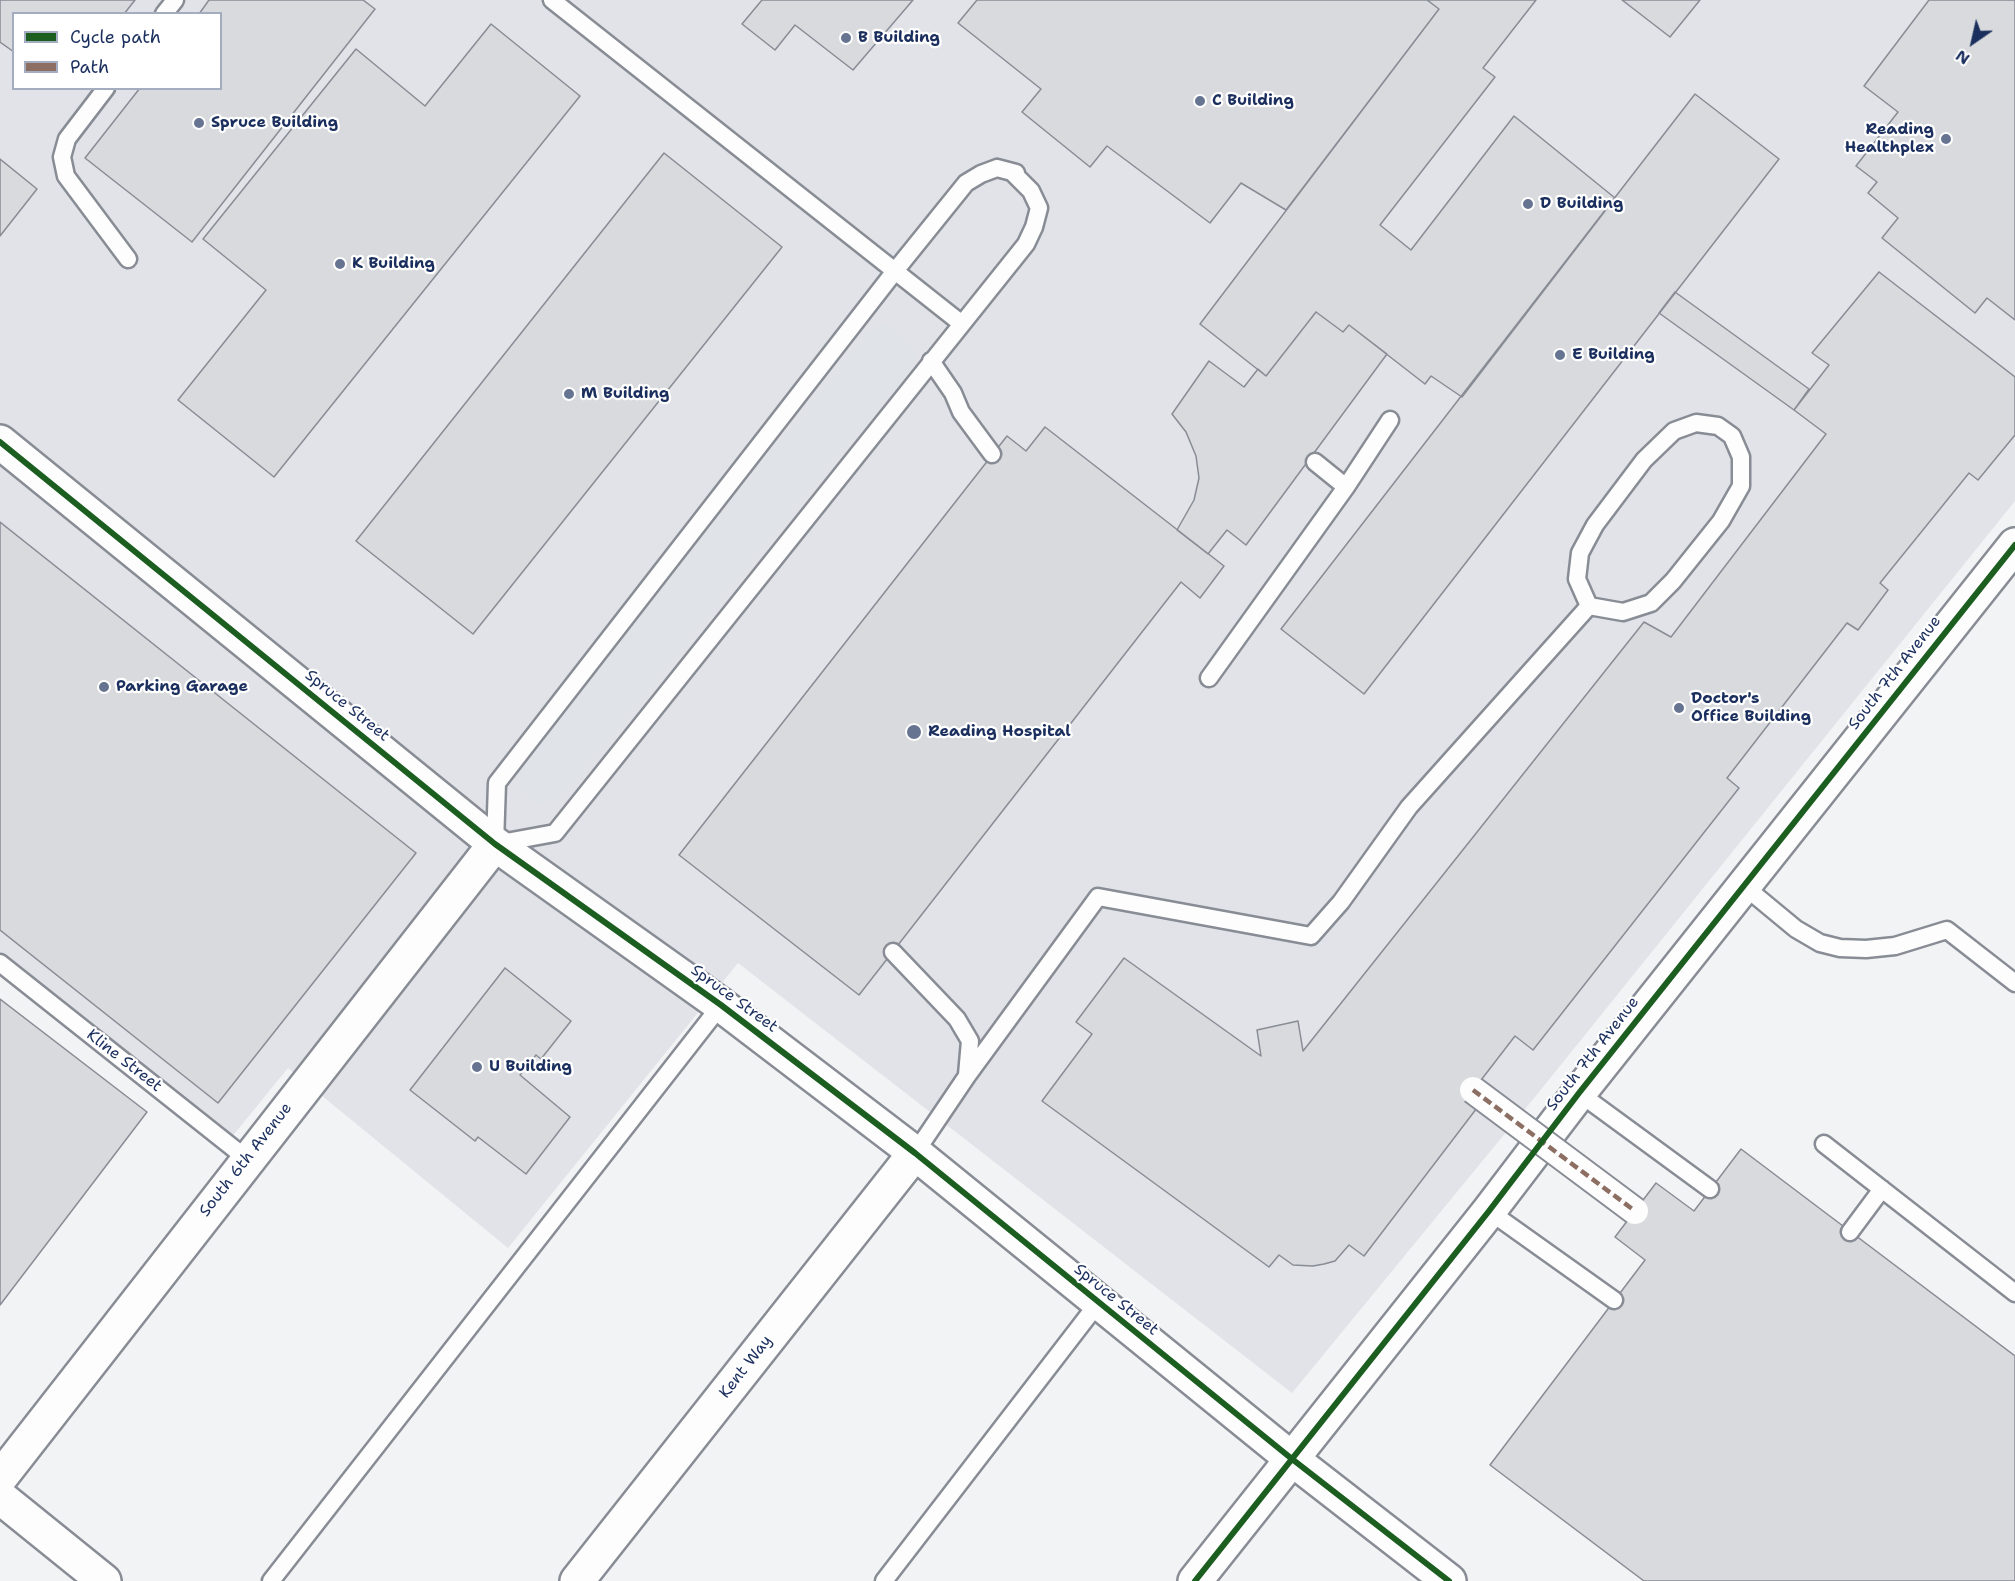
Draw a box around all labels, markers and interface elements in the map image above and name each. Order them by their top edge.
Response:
legend [12,12,222,90]
north arrow [1943,12,2003,72]
text: Cycle path [70,25,161,49]
place label: B Building [858,28,940,48]
marker: B Building [839,31,853,45]
text: N [1952,45,1974,70]
text: Path [70,55,109,79]
place label: C Building [1212,91,1294,111]
marker: C Building [1193,94,1207,108]
place label: Spruce Building [211,113,338,133]
marker: Spruce Building [192,116,206,130]
place label: Reading Healthplex [1845,120,1934,158]
marker: Reading Healthplex [1939,132,1953,146]
place label: D Building [1540,194,1623,214]
marker: D Building [1521,197,1535,211]
place label: K Building [352,254,435,274]
marker: K Building [333,257,347,271]
place label: E Building [1572,345,1655,365]
marker: E Building [1553,348,1567,362]
place label: M Building [581,384,669,404]
marker: M Building [562,387,576,401]
street label: South 7th Avenue [1845,612,1945,734]
street label: Spruce Street [301,666,393,746]
place label: Parking Garage [116,677,248,697]
marker: Parking Garage [97,680,111,694]
place label: Doctor's Office Building [1691,689,1811,727]
marker: Doctor's Office Building [1672,701,1686,715]
place label: Reading Hospital [928,722,1071,742]
marker: Reading Hospital [905,723,923,741]
street label: Spruce Street [687,961,781,1037]
street label: South 7th Avenue [1543,993,1643,1115]
street label: Kline Street [82,1026,166,1096]
place label: U Building [489,1057,572,1077]
marker: U Building [470,1060,484,1074]
street label: South 6th Avenue [196,1099,296,1221]
street label: Spruce Street [1070,1260,1162,1340]
street label: Kent Way [716,1332,776,1402]

